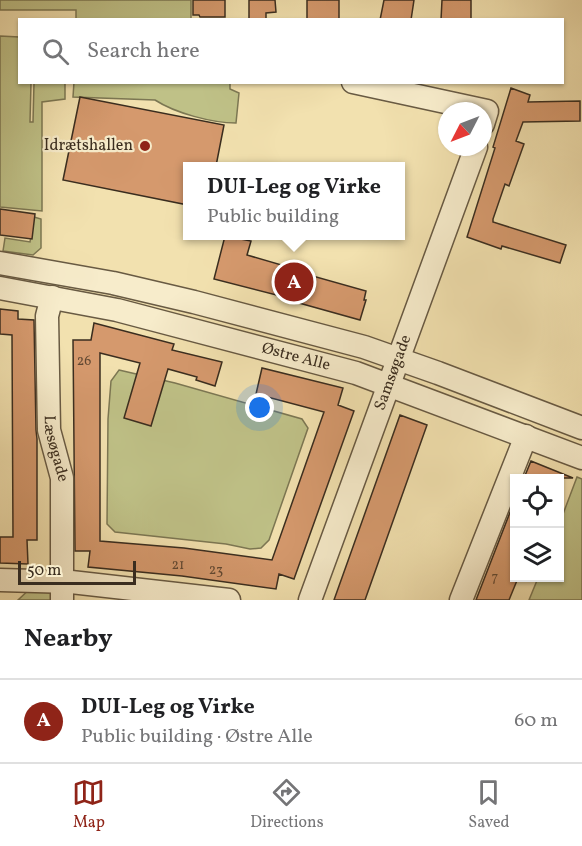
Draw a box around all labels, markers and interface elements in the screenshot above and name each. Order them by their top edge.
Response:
search box [18,18,564,84]
icon: search [39,35,72,68]
text: Search here [87,36,200,67]
north arrow [438,102,492,156]
place label: Idrætshallen [44,135,133,157]
marker: Idrætshallen [138,139,152,153]
popup [183,162,405,240]
text: DUI-Leg og Virke [207,172,381,203]
text: Public building [207,203,339,231]
pin: A [274,260,314,304]
street label: Samsøgade [369,332,417,414]
street label: Østre Alle [259,338,333,377]
house number: 26 [77,352,91,371]
your location [245,393,274,422]
street label: Læsøgade [38,415,74,485]
map controls [510,474,564,582]
button: locate [510,474,564,528]
button: layers [510,528,564,582]
house number: 21 [172,556,184,575]
scale bar [18,558,136,586]
text: 50 m [27,560,61,582]
house number: 23 [209,561,223,580]
house number: 7 [492,568,499,587]
text: Nearby [24,621,113,657]
text: DUI-Leg og Virke [81,692,255,723]
text: A [36,707,51,735]
text: 60 m [514,707,558,735]
text: Public building · Østre Alle [81,723,313,751]
tab: Map [72,776,105,834]
tab: Directions [250,776,324,834]
tab: Saved [468,776,510,834]

